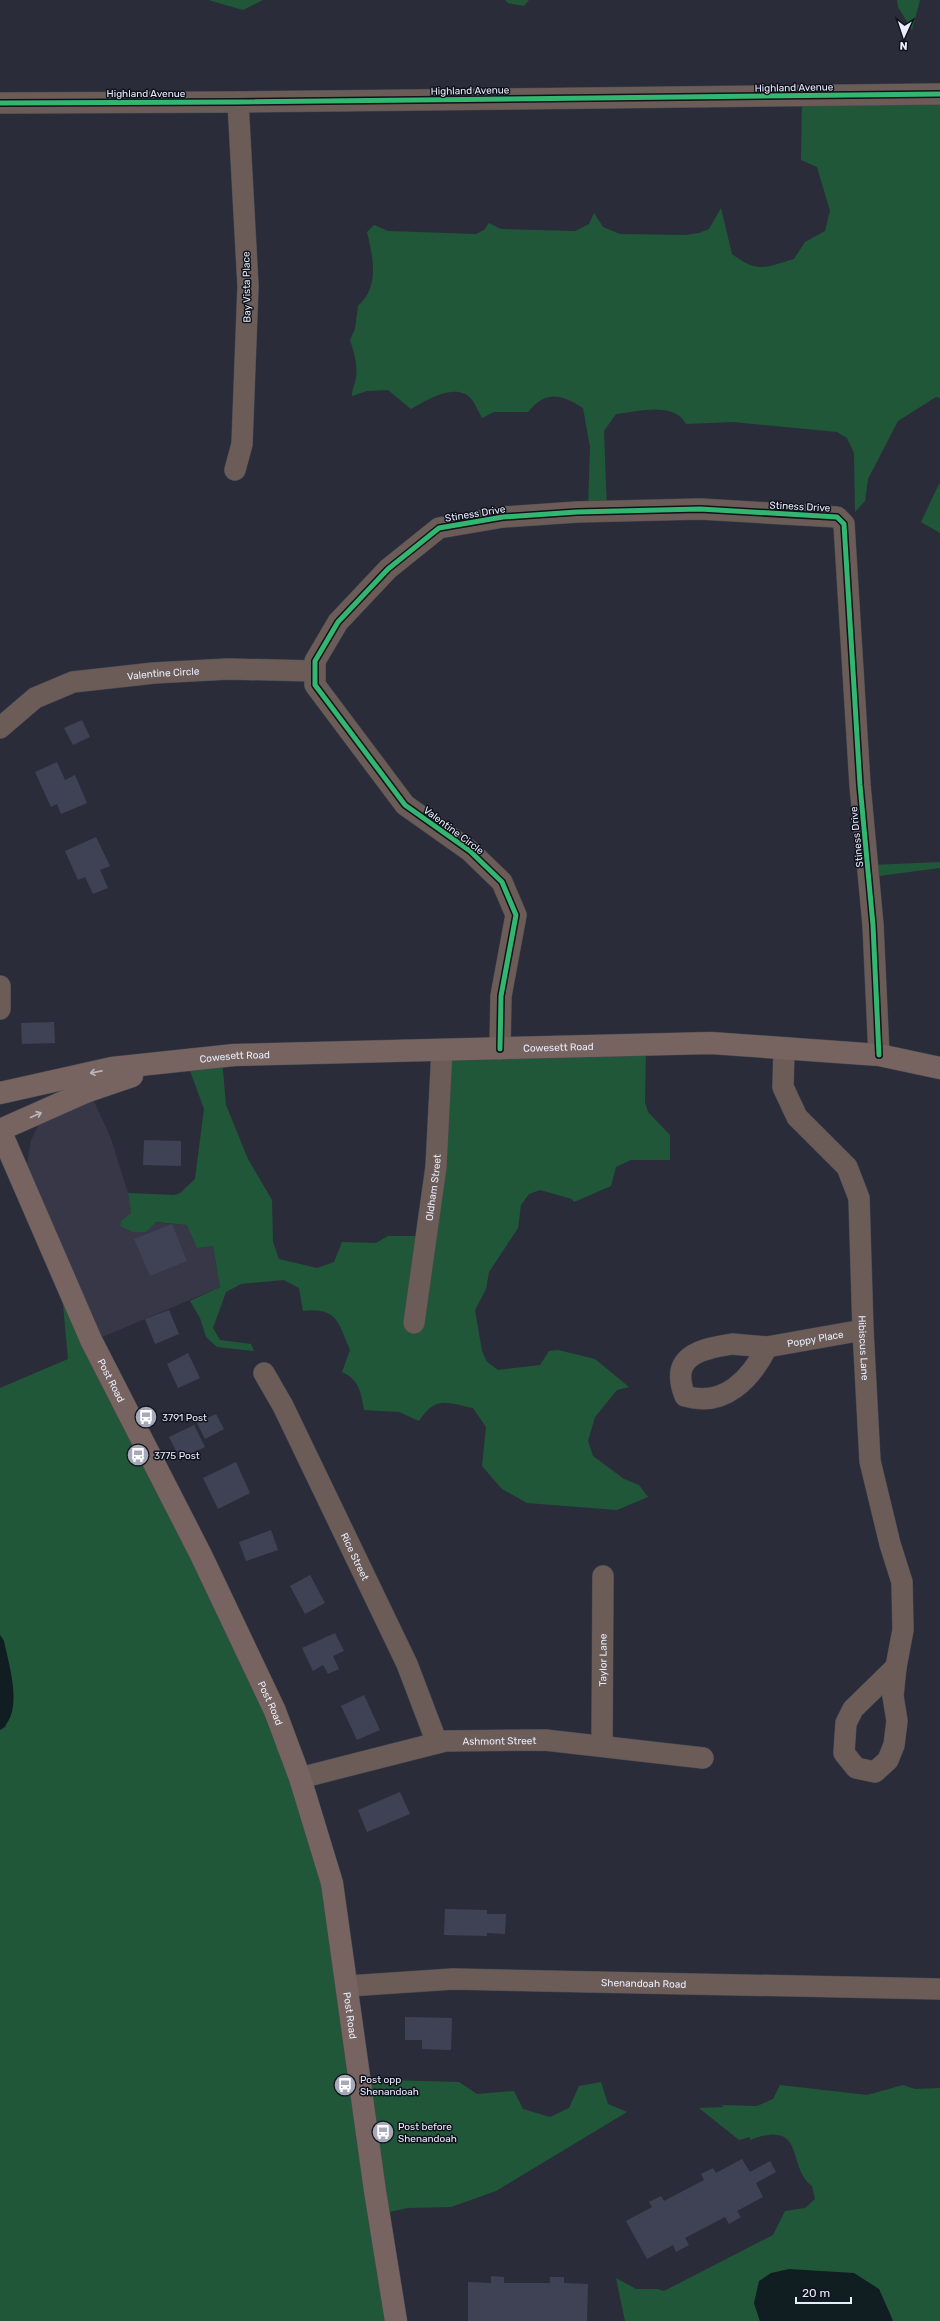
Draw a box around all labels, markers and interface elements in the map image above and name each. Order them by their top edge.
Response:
north arrow [884,16,924,56]
text: N [899,39,908,52]
street label: Highland Avenue [755,81,834,95]
street label: Highland Avenue [431,84,510,98]
street label: Highland Avenue [107,88,186,100]
street label: Bay Vista Place [240,251,254,323]
street label: Stiness Drive [769,499,831,515]
street label: Stiness Drive [444,503,507,525]
street label: Valentine Circle [127,666,200,683]
street label: Valentine Circle [421,804,486,858]
street label: Stiness Drive [848,806,866,868]
street label: Cowesett Road [523,1041,594,1055]
street label: Cowesett Road [199,1049,270,1066]
one-way arrow [90,1068,103,1076]
one-way arrow [29,1111,41,1118]
street label: Oldham Street [423,1154,444,1222]
street label: Hibiscus Lane [856,1315,871,1381]
street label: Poppy Place [786,1328,845,1350]
street label: Post Road [95,1357,127,1404]
bus stop icon: 3791 Post [133,1404,159,1430]
place label: 3791 Post [162,1412,207,1424]
bus stop icon: 3775 Post [125,1442,151,1468]
place label: 3775 Post [154,1450,200,1462]
street label: Rice Street [338,1531,371,1583]
street label: Taylor Lane [597,1633,610,1686]
street label: Post Road [255,1679,285,1727]
street label: Ashmont Street [462,1735,536,1748]
street label: Shenandoah Road [601,1977,686,1991]
street label: Post Road [340,1991,359,2040]
bus stop icon: Post opp Shenandoah [332,2072,358,2098]
place label: Post opp Shenandoah [360,2074,419,2098]
bus stop icon: Post before Shenandoah [370,2119,396,2145]
place label: Post before Shenandoah [398,2121,457,2145]
scale bar [796,2279,851,2305]
text: 20 m [802,2286,830,2300]

